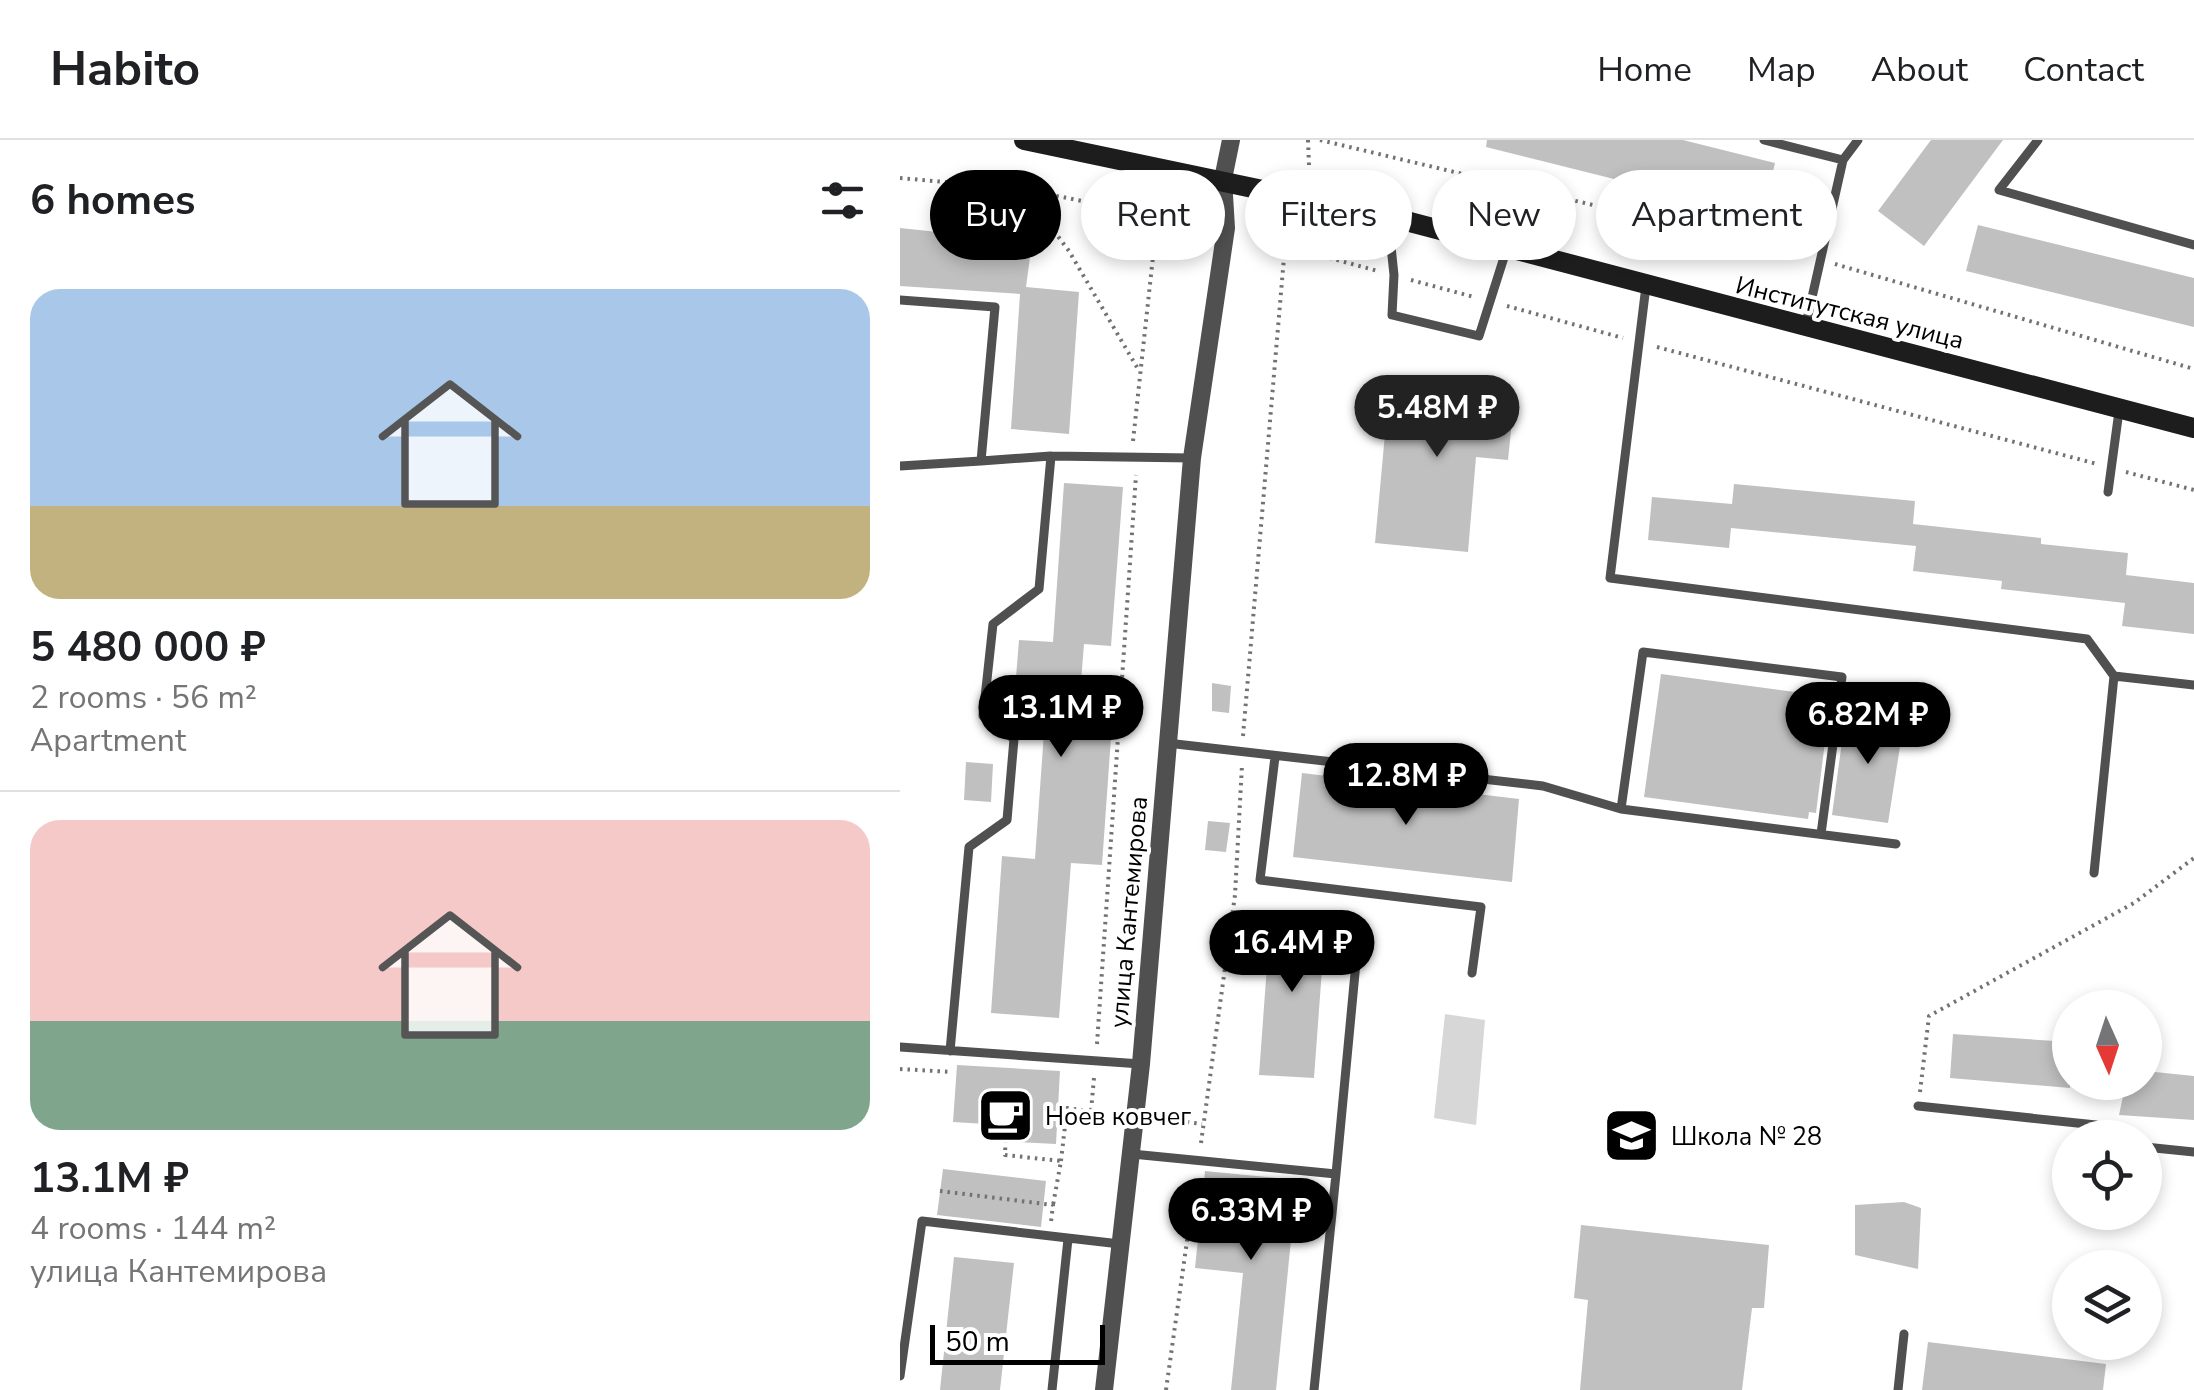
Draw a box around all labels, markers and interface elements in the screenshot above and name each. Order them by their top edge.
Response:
text: Habito [50,36,200,102]
text: Home [1597,46,1692,93]
text: Map [1747,46,1816,93]
text: About [1871,46,1968,93]
text: Contact [2023,46,2144,93]
chip: Buy [930,170,1061,260]
chip: Rent [1081,170,1225,260]
chip: Filters [1245,170,1412,260]
chip: New [1432,170,1576,260]
chip: Apartment [1596,170,1837,260]
text: 6 homes [30,172,195,229]
icon: filters [815,173,870,228]
street label: Институтская улица [1732,268,1967,358]
icon: home [360,354,540,534]
pin: 5.48M ₽ [1345,375,1529,460]
text: 5.48M ₽ [1376,386,1498,429]
text: 5 480 000 ₽ [30,619,266,676]
pin: 13.1M ₽ [969,675,1153,760]
text: 2 rooms · 56 m² [30,676,257,719]
pin: 6.82M ₽ [1776,682,1960,767]
text: 13.1M ₽ [1000,686,1122,729]
text: 6.82M ₽ [1807,693,1929,736]
text: Apartment [30,719,186,762]
pin: 12.8M ₽ [1314,743,1498,828]
text: 12.8M ₽ [1345,754,1467,797]
street label: улица Кантемирова [1102,795,1156,1029]
icon: home [360,885,540,1065]
pin: 16.4M ₽ [1200,910,1384,995]
text: 16.4M ₽ [1231,921,1353,964]
north arrow [2052,990,2162,1100]
map controls [2052,990,2162,1360]
cafe icon: Ноев ковчег [976,1086,1036,1146]
place label: Ноев ковчег [1045,1100,1191,1134]
school or university icon: Школа № 28 [1602,1106,1662,1166]
place label: Школа № 28 [1671,1120,1822,1154]
button: locate [2052,1120,2162,1230]
text: 13.1M ₽ [30,1150,189,1207]
pin: 6.33M ₽ [1159,1178,1343,1263]
text: 6.33M ₽ [1190,1189,1312,1232]
text: 4 rooms · 144 m² [30,1207,276,1250]
text: улица Кантемирова [30,1250,327,1293]
button: layers [2052,1250,2162,1360]
scale bar [930,1320,1105,1364]
text: 50 m [945,1323,1010,1361]

